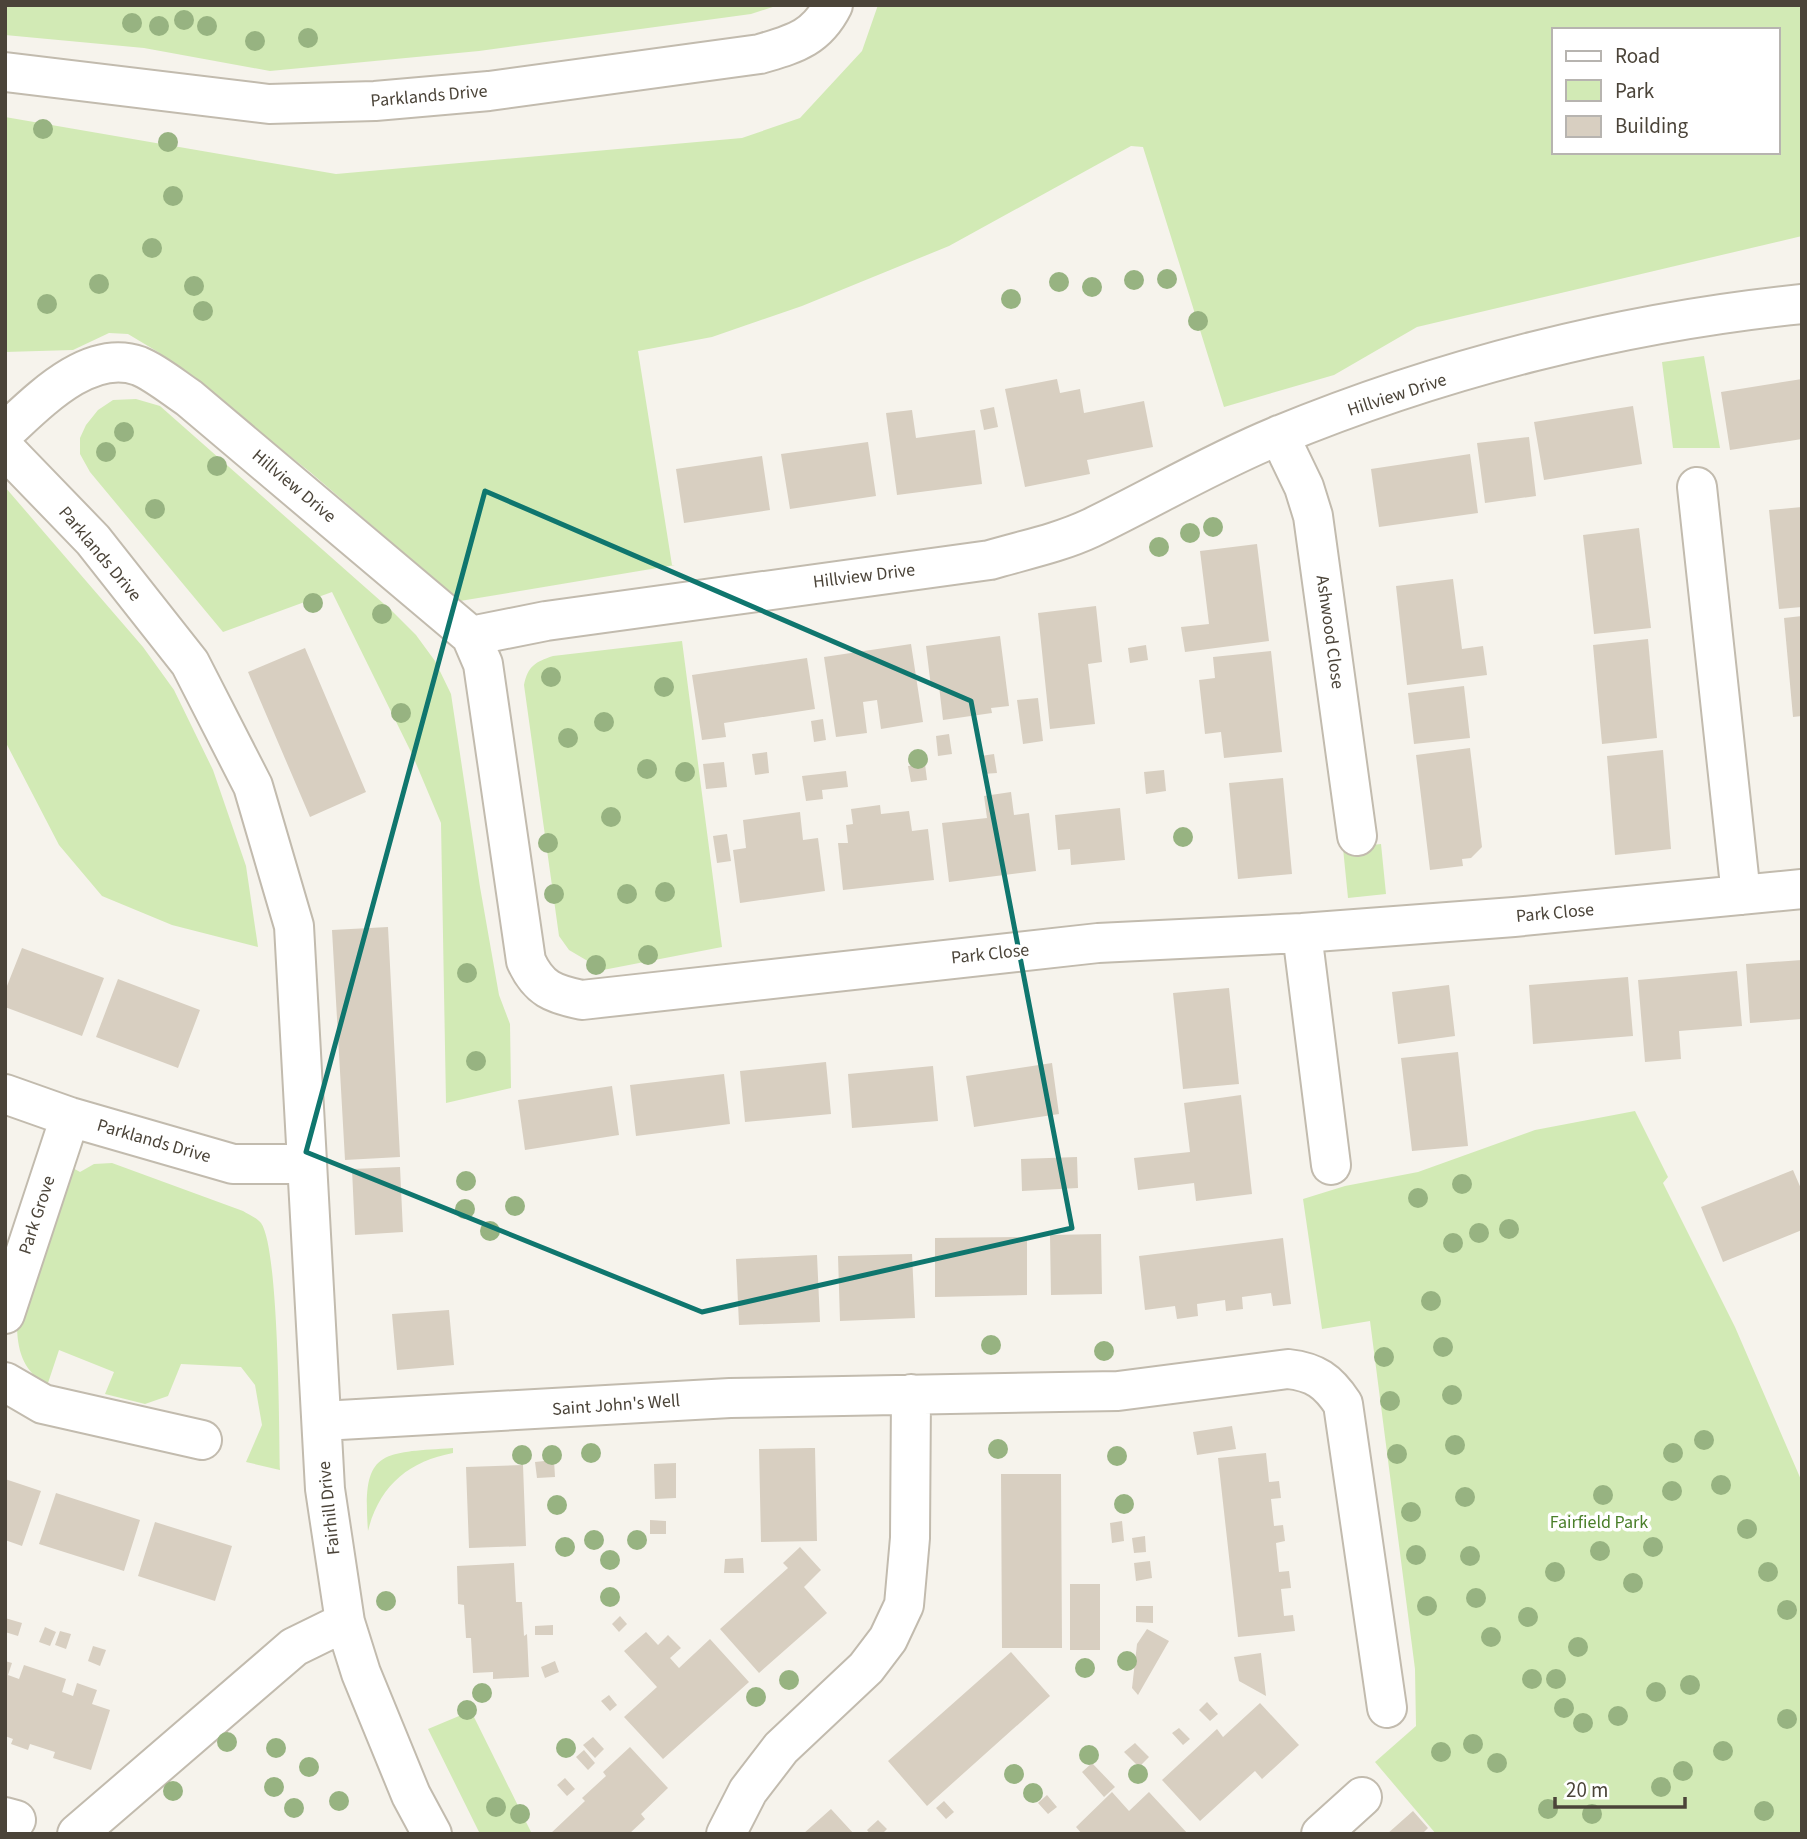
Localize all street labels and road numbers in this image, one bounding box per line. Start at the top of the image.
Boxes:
street label: Parklands Drive [369,78,489,114]
street label: Hillview Drive [1344,367,1450,423]
street label: Hillview Drive [247,443,341,529]
street label: Parklands Drive [53,501,147,607]
street label: Hillview Drive [811,557,917,595]
street label: Ashwood Close [1310,574,1350,691]
street label: Park Close [1515,897,1595,929]
street label: Park Close [950,937,1030,971]
street label: Parklands Drive [94,1113,214,1169]
street label: Park Grove [13,1172,61,1258]
street label: Saint John's Well [551,1388,681,1422]
street label: Fairhill Drive [312,1460,346,1556]

